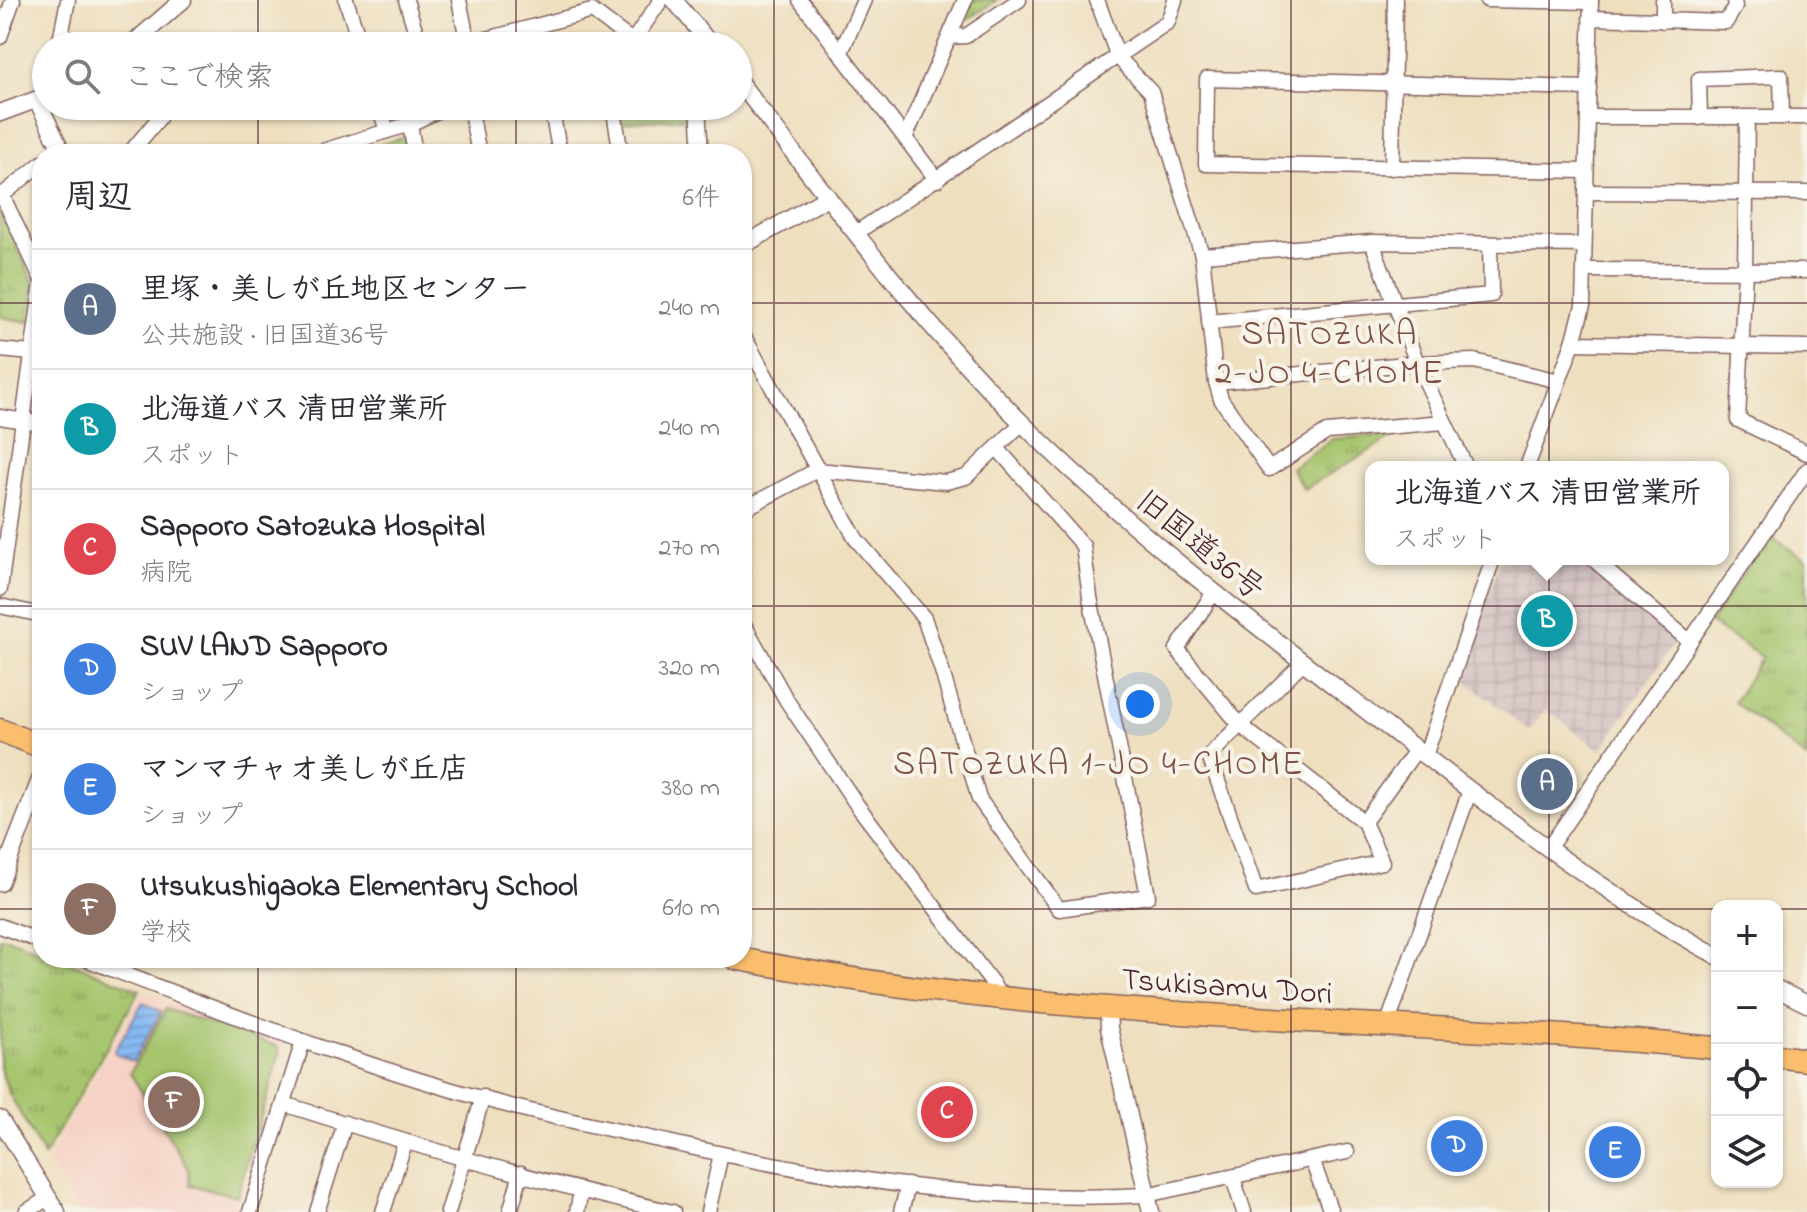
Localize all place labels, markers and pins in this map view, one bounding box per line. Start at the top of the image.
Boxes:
pin: B [1521,591,1573,651]
pin: A [1521,754,1573,814]
pin: F [148,1072,200,1132]
pin: C [921,1082,973,1142]
pin: D [1431,1116,1483,1176]
pin: E [1589,1122,1641,1182]

